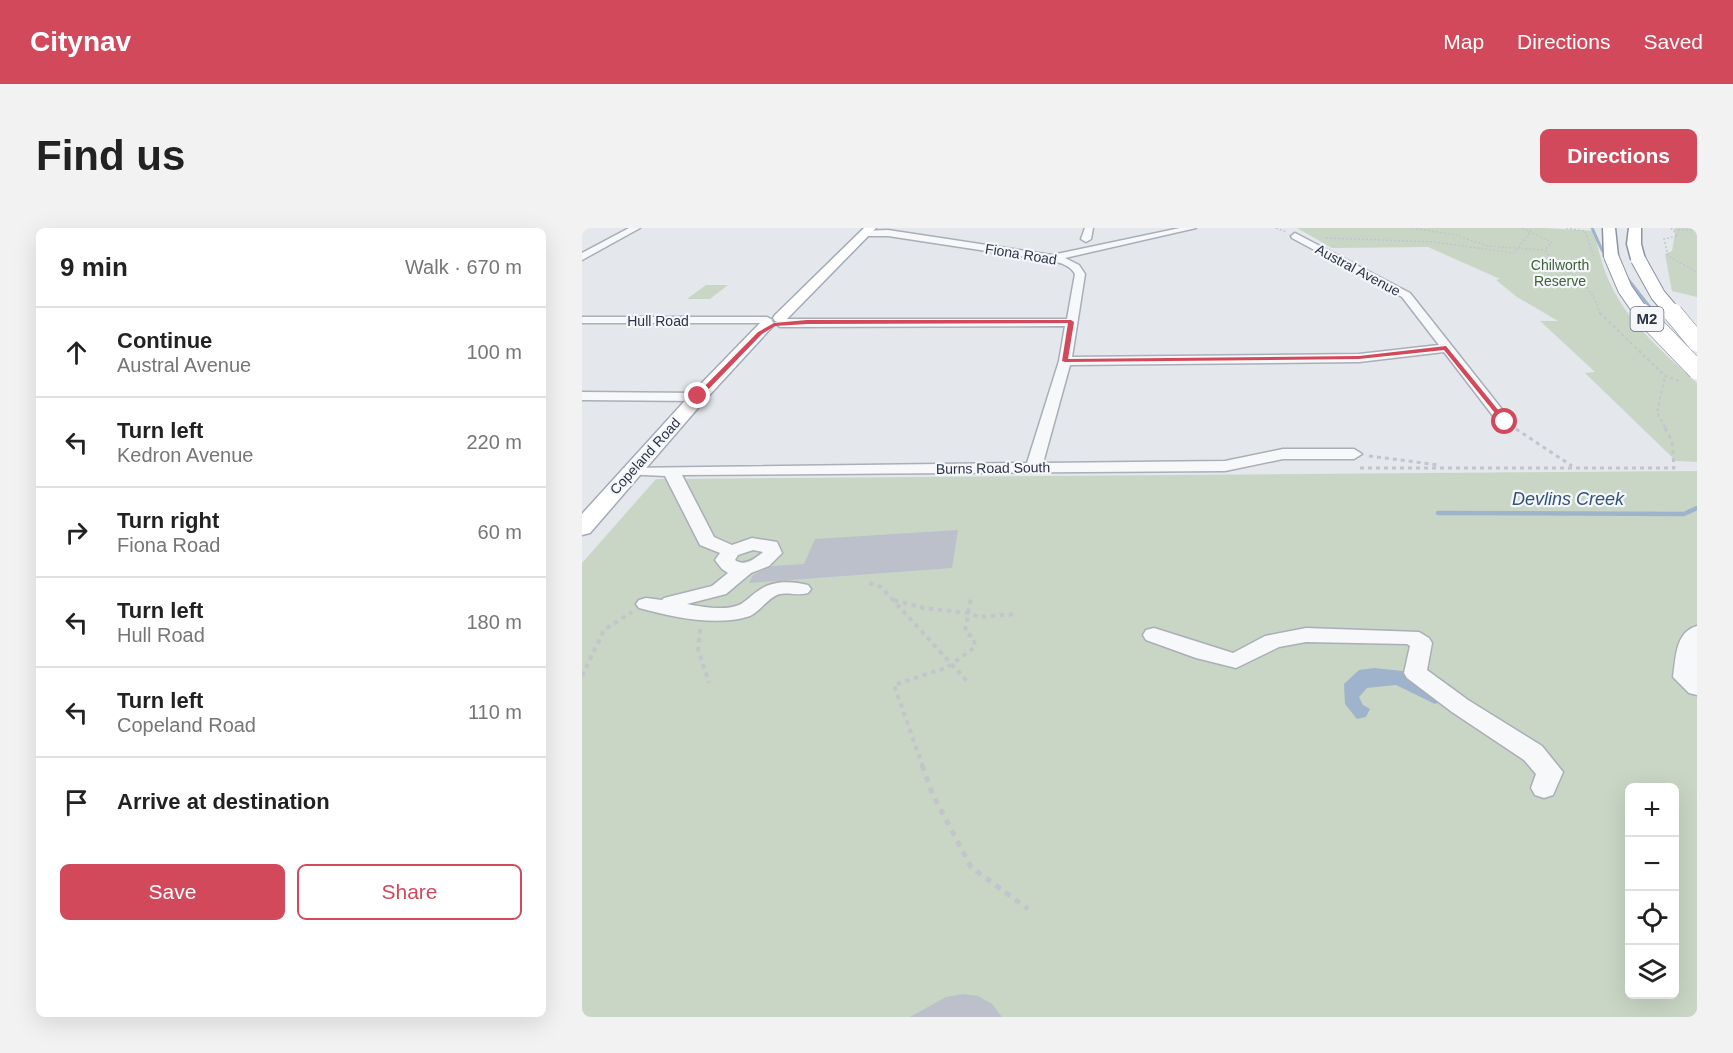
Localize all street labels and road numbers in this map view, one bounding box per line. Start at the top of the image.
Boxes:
street label: Fiona Road [984,240,1058,268]
street label: Austral Avenue [1313,241,1403,299]
road number: M2 [1630,307,1664,331]
street label: Hull Road [627,313,689,329]
street label: Copeland Road [607,414,683,498]
street label: Burns Road South [936,459,1050,477]

